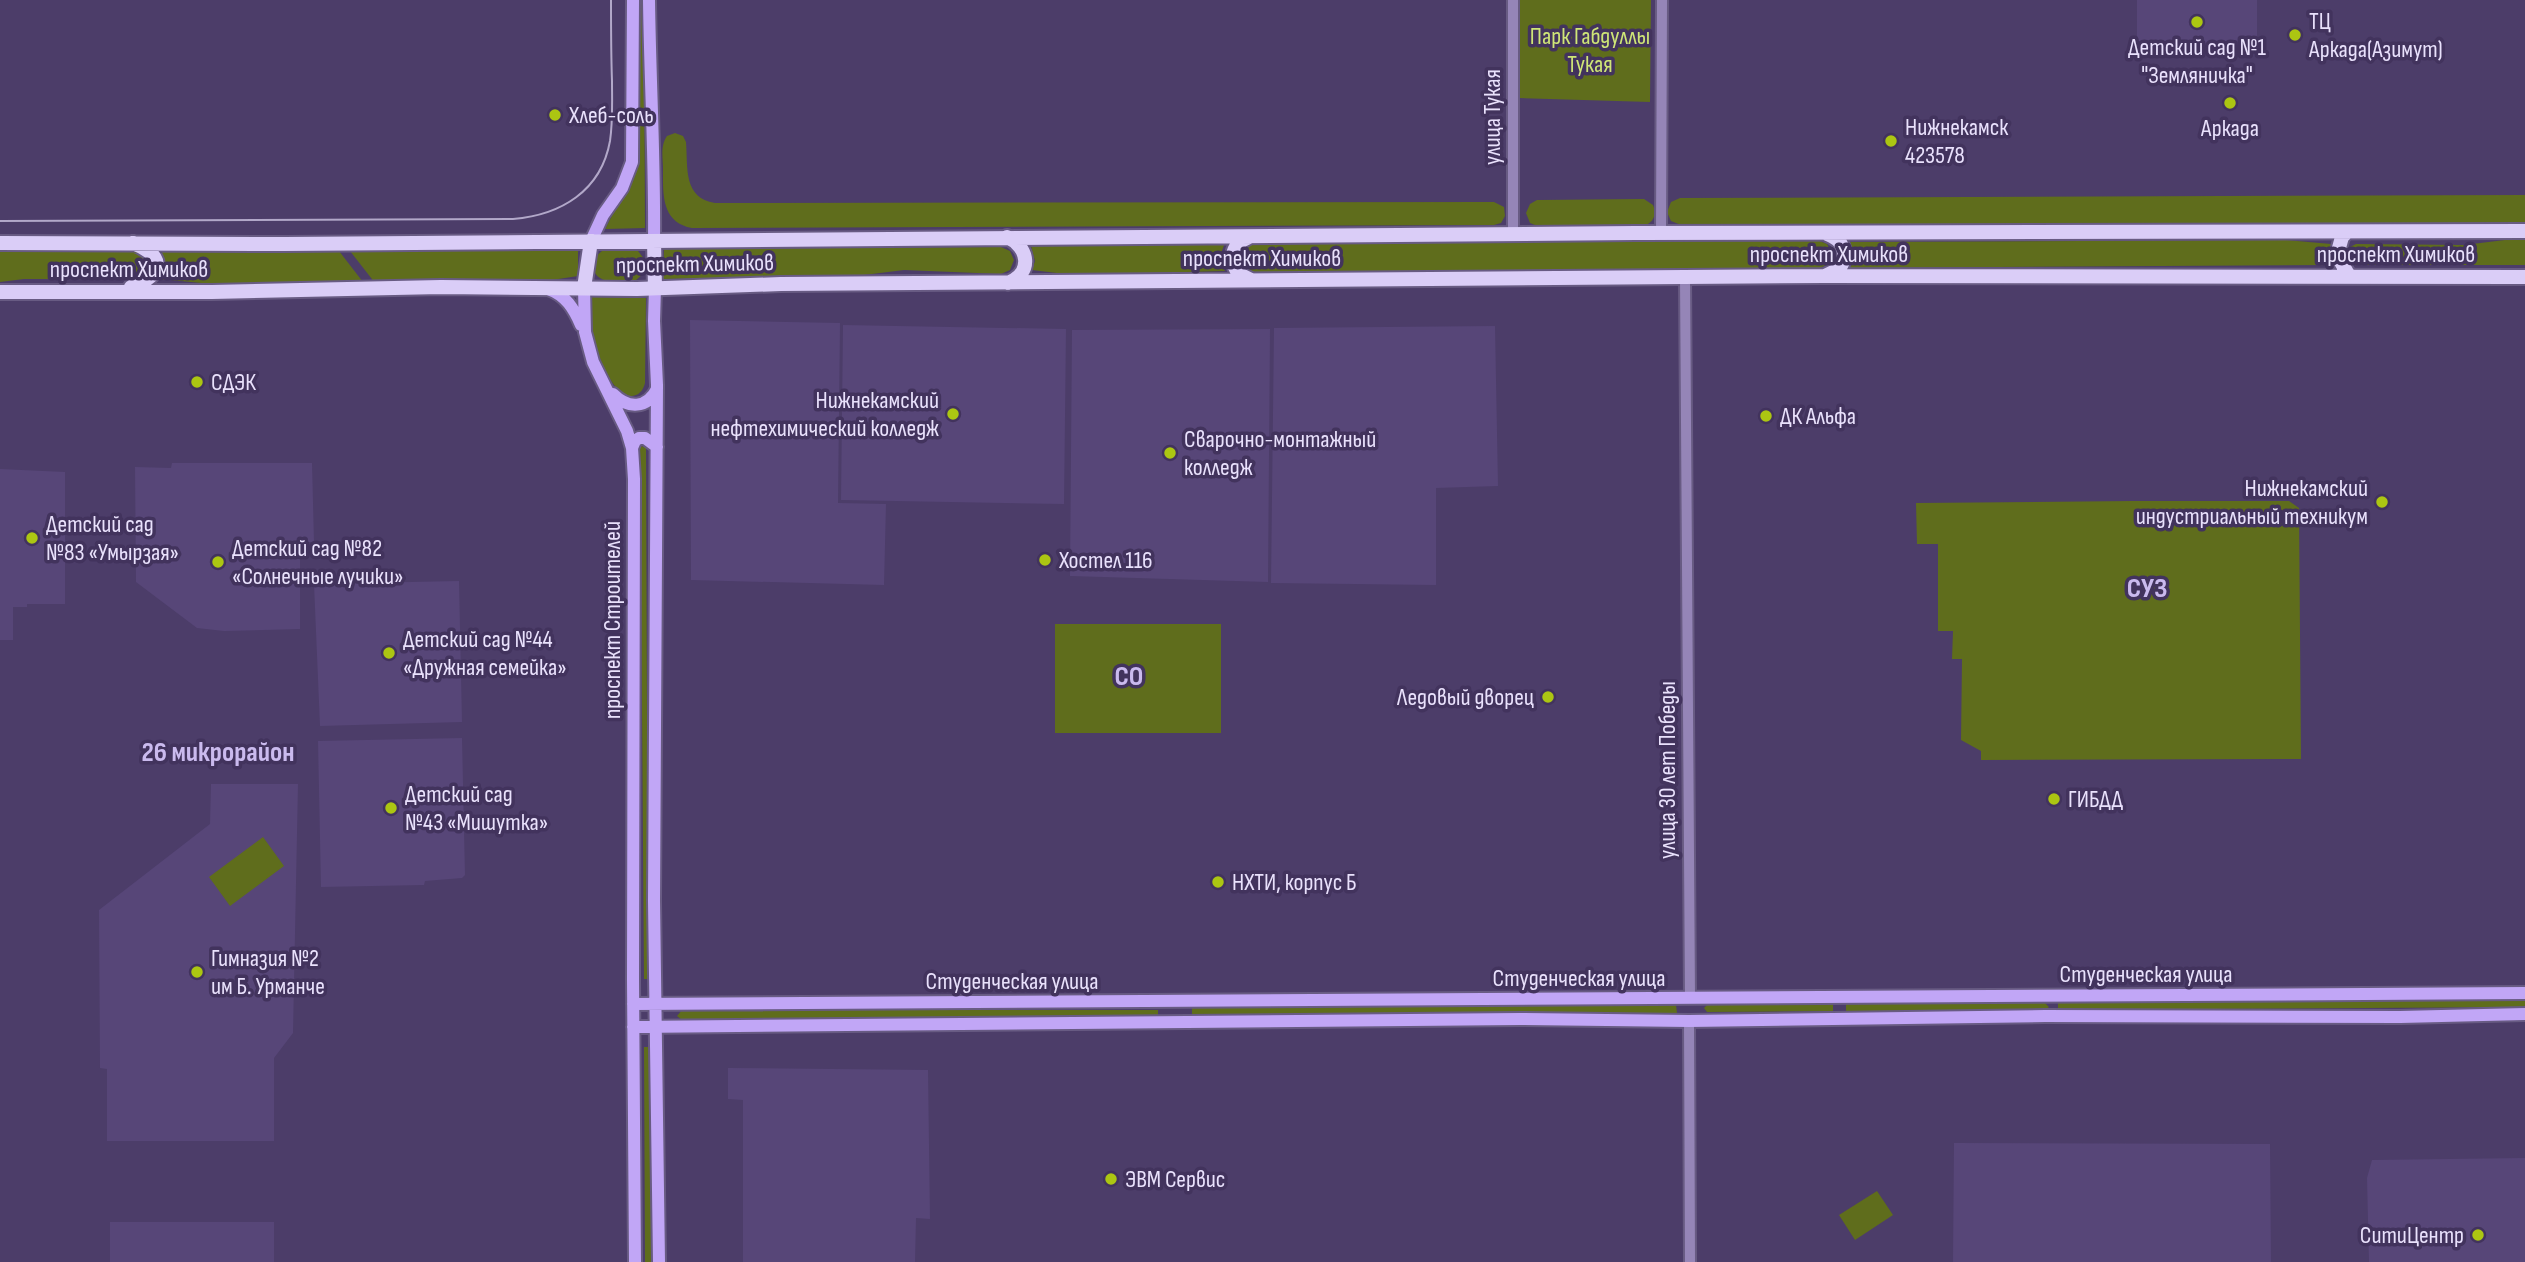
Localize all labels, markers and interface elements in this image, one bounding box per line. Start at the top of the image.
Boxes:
place label: ТЦ Аркада(Азимут) [2308,7,2443,64]
marker: Детский сад №1 "Земляничка" [2189,14,2205,30]
park label: Парк Габдуллы Тукая [1530,22,1650,79]
marker: ТЦ Аркада(Азимут) [2287,27,2303,43]
place label: Детский сад №1 "Земляничка" [2128,33,2267,90]
street label: улица Тукая [1478,69,1507,165]
marker: Аркада [2222,95,2238,111]
place label: Хлеб-соль [568,101,654,130]
marker: Хлеб-соль [547,107,563,123]
place label: Нижнекамск 423578 [1905,113,2009,170]
place label: Аркада [2200,114,2259,143]
marker: Нижнекамск 423578 [1883,133,1899,149]
street label: проспект Химиков [1750,240,1908,269]
street label: проспект Химиков [2317,240,2475,269]
street label: проспект Химиков [1183,244,1341,273]
street label: проспект Химиков [616,248,774,280]
street label: проспект Химиков [50,255,208,284]
place label: СДЭК [211,368,256,397]
marker: СДЭК [189,374,205,390]
place label: Нижнекамский нефтехимический колледж [710,386,939,443]
place label: ДК Альфа [1780,402,1856,431]
marker: Нижнекамский нефтехимический колледж [945,406,961,422]
marker: ДК Альфа [1758,408,1774,424]
place label: Сварочно-монтажный колледж [1184,425,1376,482]
marker: Сварочно-монтажный колледж [1162,445,1178,461]
place label: Нижнекамский индустриальный техникум [2136,474,2368,531]
marker: Нижнекамский индустриальный техникум [2374,494,2390,510]
place label: Детский сад №83 «Умырзая» [46,510,179,567]
street label: проспект Строителей [598,521,627,719]
marker: Детский сад №83 «Умырзая» [24,530,40,546]
place label: Детский сад №82 «Солнечные лучики» [232,534,403,591]
place label: Хостел 116 [1058,546,1153,575]
marker: Хостел 116 [1037,552,1053,568]
marker: Детский сад №82 «Солнечные лучики» [210,554,226,570]
district label: СУЗ [2127,572,2167,605]
place label: Детский сад №44 «Дружная семейка» [403,625,567,682]
marker: Детский сад №44 «Дружная семейка» [381,645,397,661]
district label: СО [1115,660,1143,693]
street label: улица 30 лет Победы [1653,681,1682,859]
place label: Ледовый дворец [1396,683,1534,712]
marker: Ледовый дворец [1540,689,1556,705]
district label: 26 микрорайон [142,736,294,769]
place label: Детский сад №43 «Мишутка» [405,780,548,837]
place label: ГИБДД [2068,785,2124,814]
marker: ГИБДД [2046,791,2062,807]
marker: Детский сад №43 «Мишутка» [383,800,399,816]
place label: НХТИ, корпус Б [1232,868,1357,897]
marker: НХТИ, корпус Б [1210,874,1226,890]
place label: Гимназия №2 им Б. Урманче [211,944,325,1001]
street label: Студенческая улица [2060,960,2232,989]
marker: Гимназия №2 им Б. Урманче [189,964,205,980]
street label: Студенческая улица [1493,964,1665,993]
street label: Студенческая улица [926,967,1098,996]
place label: ЭВМ Сервис [1125,1165,1225,1194]
marker: ЭВМ Сервис [1103,1171,1119,1187]
place label: СитиЦентр [2360,1221,2464,1250]
marker: СитиЦентр [2470,1227,2486,1243]

